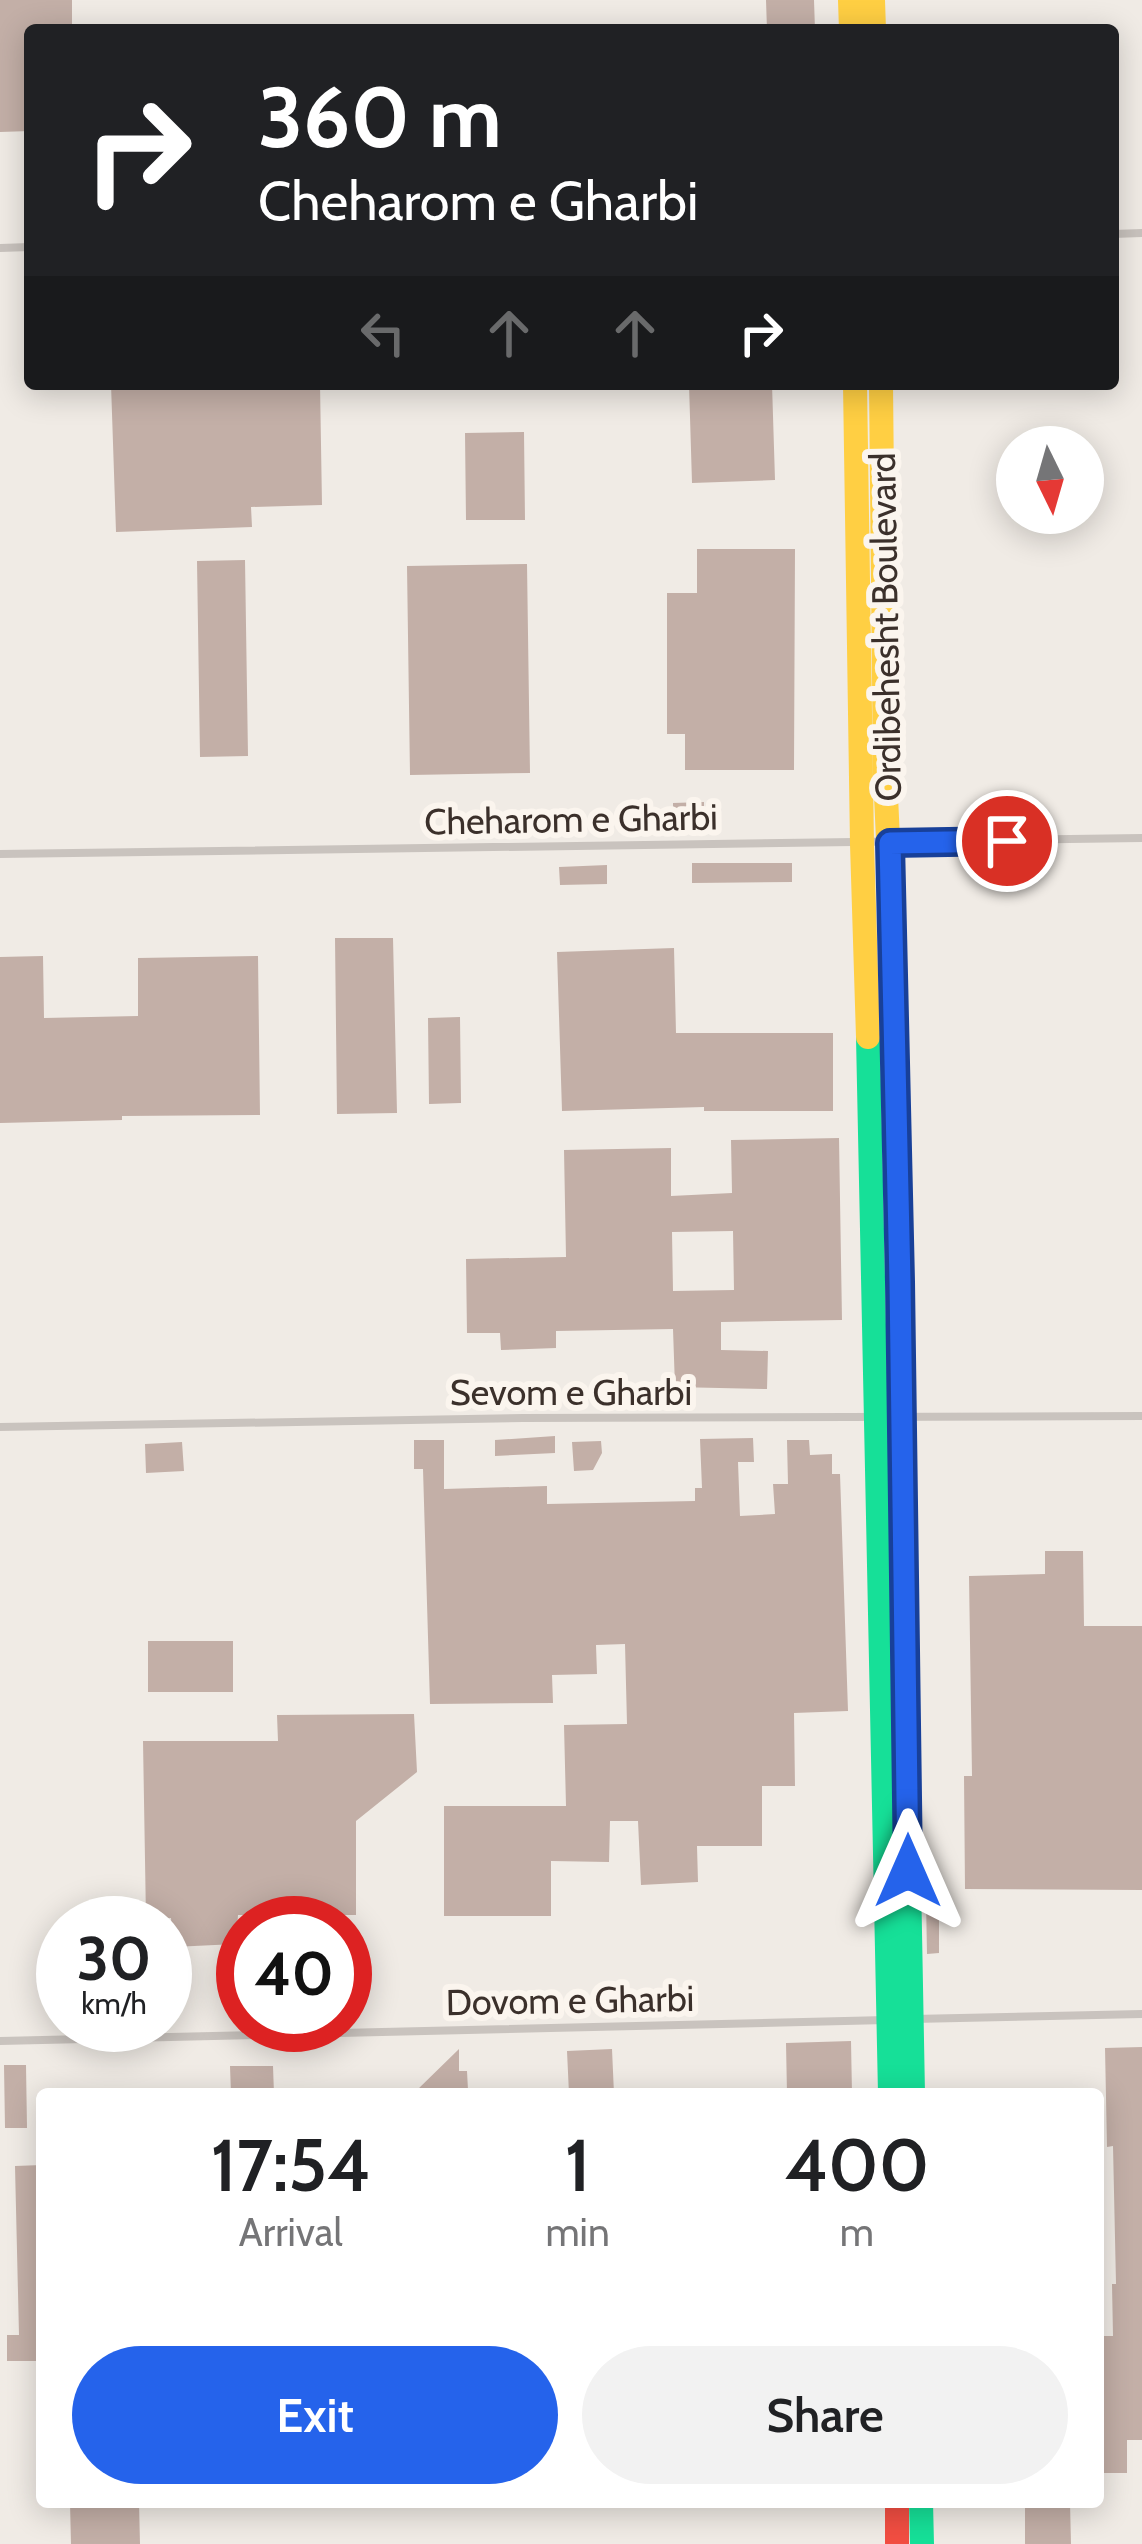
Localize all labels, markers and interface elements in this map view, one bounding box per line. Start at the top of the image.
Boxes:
text: 360 m [258,66,502,168]
icon: right [60,72,216,228]
text: Cheharom e Gharbi [258,168,698,234]
icon: left [350,300,416,366]
icon: ahead [476,300,542,366]
icon: ahead [602,300,668,366]
icon: right [728,300,794,366]
north arrow [996,426,1104,534]
map controls [996,426,1104,534]
street label: Ordibehesht Boulevard [860,452,910,802]
pin [956,790,1058,892]
street label: Cheharom e Gharbi [424,794,718,844]
icon: arrive [974,808,1040,874]
street label: Sevom e Gharbi [450,1370,692,1414]
position arrow [845,1808,971,1934]
speed limit sign: 40 [216,1896,372,2052]
text: 30 [77,1922,151,1995]
street label: Dovom e Gharbi [445,1976,695,2024]
text: km/h [81,1985,147,2022]
text: 17:54 [211,2122,371,2209]
text: 1 [565,2122,590,2209]
text: 400 [784,2122,929,2209]
text: Arrival [239,2208,343,2256]
text: min [545,2208,610,2256]
text: m [840,2208,874,2256]
button: Exit [72,2346,558,2484]
button: Share [582,2346,1068,2484]

